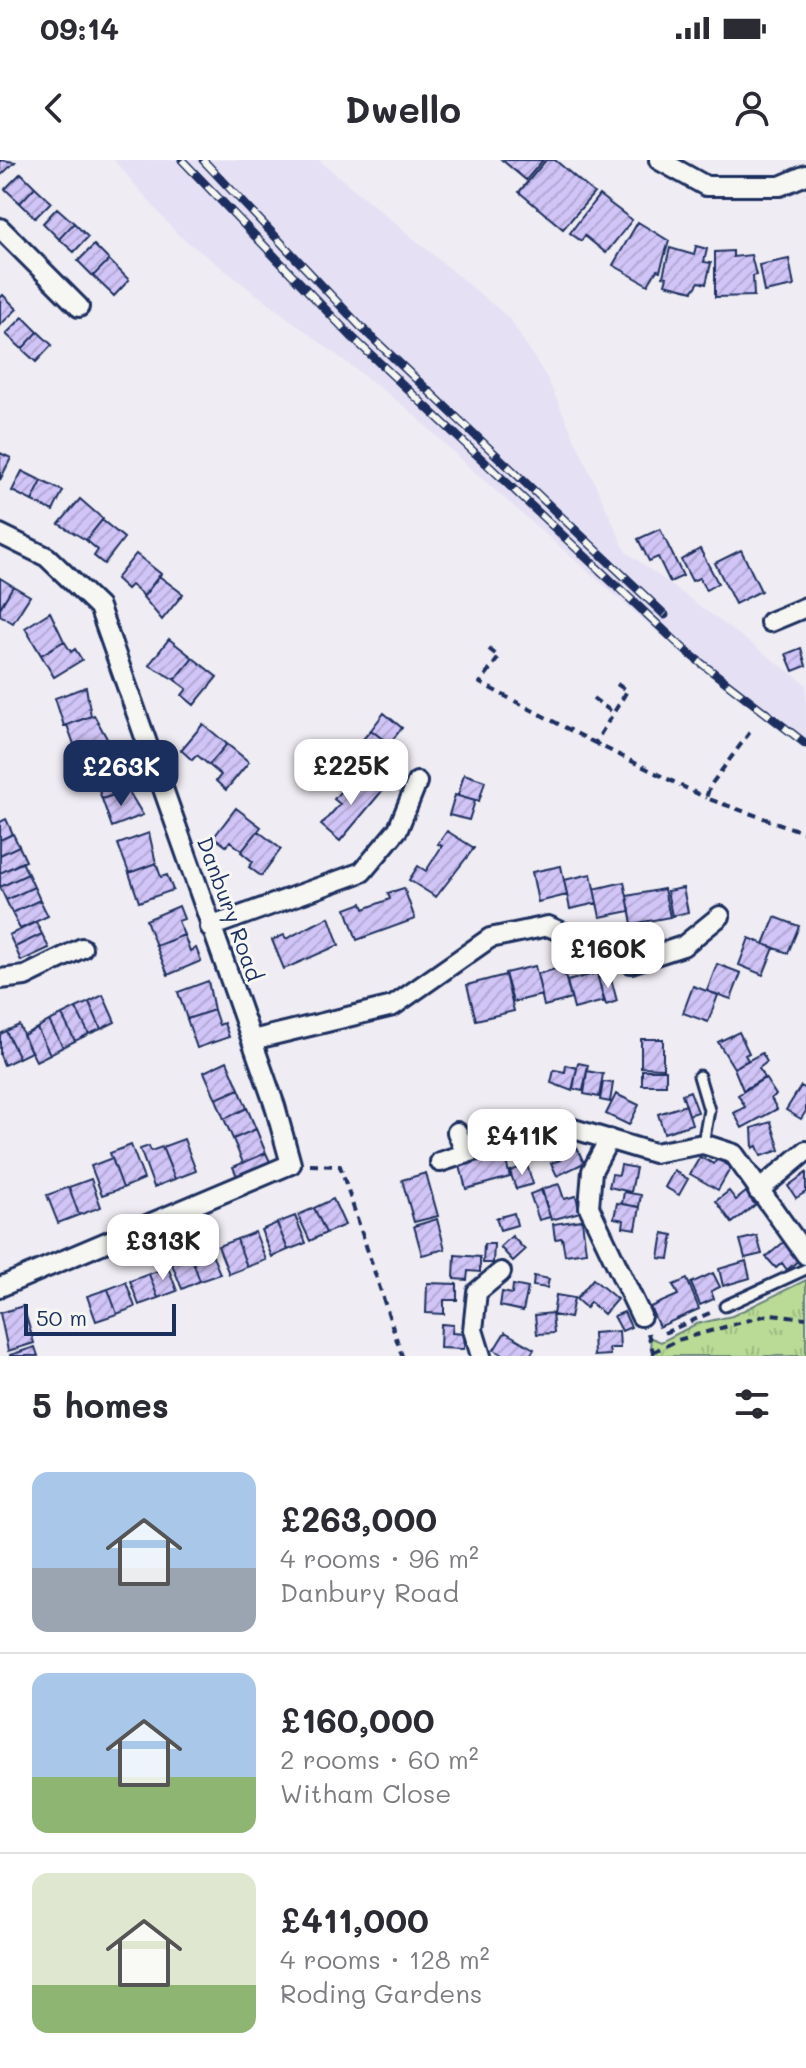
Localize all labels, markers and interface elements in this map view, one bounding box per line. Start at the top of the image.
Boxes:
text: 09:14 [40,8,119,48]
text: Dwello [345,85,461,132]
icon: back [32,86,76,130]
icon: person [730,86,774,130]
pin: £225K [295,739,407,807]
pin: £263K [65,740,177,808]
text: £225K [312,748,390,782]
text: £263K [81,749,161,783]
street label: Danbury Road [191,833,270,985]
pin: £160K [552,922,664,990]
text: £160K [569,931,647,965]
pin: £411K [466,1109,578,1177]
text: £411K [486,1118,558,1152]
pin: £313K [107,1214,219,1282]
text: £313K [125,1223,201,1257]
scale bar [24,1300,176,1336]
text: 50 m [36,1303,87,1332]
text: 5 homes [32,1382,169,1427]
icon: filters [730,1382,774,1426]
text: £263,000 [280,1496,437,1541]
icon: home [96,1504,192,1600]
text: 4 rooms · 96 m² [280,1541,479,1575]
text: Danbury Road [280,1575,459,1609]
text: £160,000 [280,1697,435,1742]
icon: home [96,1705,192,1801]
text: 2 rooms · 60 m² [280,1742,479,1776]
text: Witham Close [280,1776,451,1810]
text: £411,000 [280,1897,429,1942]
icon: home [96,1905,192,2001]
text: 4 rooms · 128 m² [280,1942,490,1976]
text: Roding Gardens [280,1976,482,2010]

